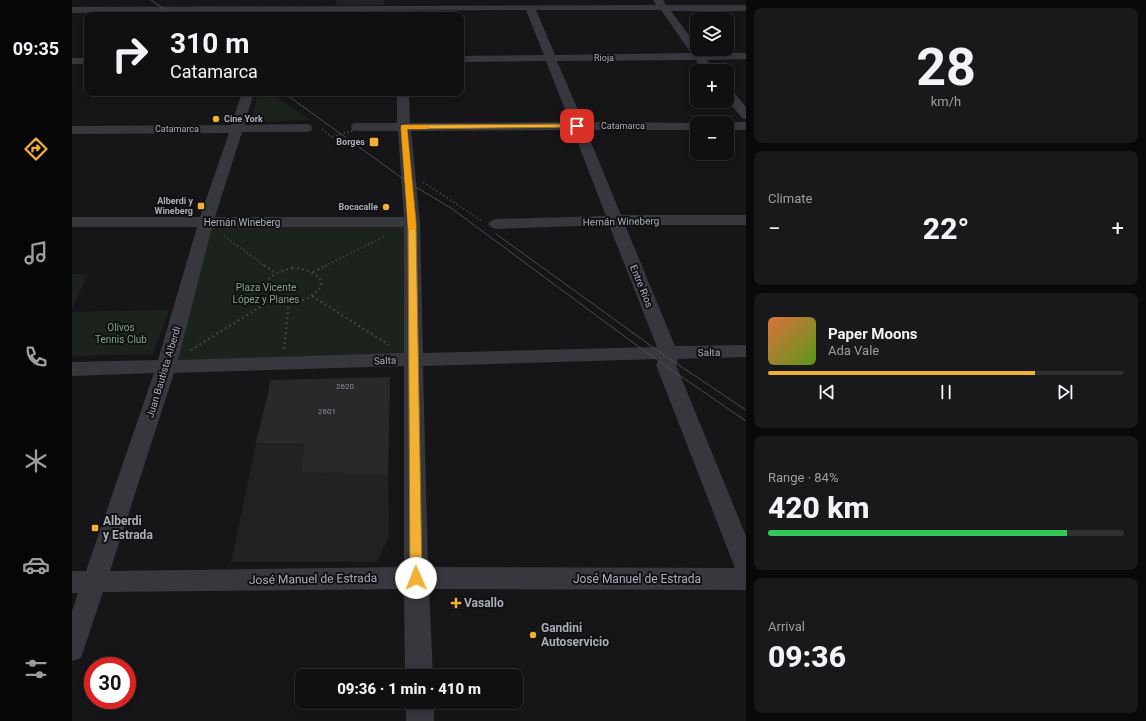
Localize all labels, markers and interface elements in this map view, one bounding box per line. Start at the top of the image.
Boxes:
map controls [690,12,734,160]
button: layers [690,12,734,56]
text: 310 m [170,27,249,60]
icon: right [104,28,156,80]
text: 28 [916,37,976,98]
text: 09:35 [13,38,59,59]
street label: Rioja [594,53,614,63]
text: Catamarca [170,61,258,82]
button: + [690,64,734,108]
text: km/h [931,94,961,109]
pin [560,109,594,143]
marker: Cine York [211,114,221,124]
place label: Cine York [224,114,263,124]
icon: arrive [566,115,588,137]
button: − [690,116,734,160]
street label: Catamarca [601,121,645,131]
street label: Catamarca [155,124,199,134]
icon: directions [22,135,50,163]
marker: Borges [368,136,380,148]
place label: Borges [336,137,365,147]
text: Climate [768,191,812,206]
place label: Alberdi y Wineberg [155,196,193,216]
marker: Alberdi y Wineberg [196,201,206,211]
place label: Bocacalle [339,202,378,212]
marker: Bocacalle [381,202,391,212]
text: 22° [923,211,969,246]
street label: Hernán Wineberg [583,215,659,228]
text: − [768,216,781,241]
text: + [1112,216,1124,241]
street label: Hernán Wineberg [204,217,280,228]
icon: music [22,239,50,267]
street label: Entre Ríos [628,263,655,309]
park label: Plaza Vicente López y Planes [233,282,299,305]
park label: Olivos Tennis Club [95,322,147,345]
street label: Juan Bautista Alberdi [144,325,183,419]
text: Paper Moons [828,325,918,343]
icon: phone [22,343,50,371]
text: Ada Vale [828,343,879,358]
street label: Salta [698,347,720,358]
street label: Salta [374,355,396,366]
icon: previous [816,381,838,403]
icon: pause [935,381,957,403]
icon: next [1054,381,1076,403]
house number: 2620 [336,382,354,391]
house number: 2601 [318,407,336,416]
icon: climate [22,447,50,475]
text: Range · 84% [768,470,838,485]
text: 420 km [768,490,870,525]
place label: Alberdi y Estrada [103,514,153,542]
marker: Alberdi y Estrada [90,523,100,533]
icon: car [22,551,50,579]
position arrow [395,557,437,599]
street label: José Manuel de Estrada [249,571,377,587]
street label: José Manuel de Estrada [573,572,701,586]
place label: Vasallo [464,596,504,610]
marker: Vasallo [451,598,461,608]
text: Arrival [768,619,805,634]
place label: Gandini Autoservicio [541,621,609,649]
marker: Gandini Autoservicio [528,630,538,640]
text: 09:36 [768,639,846,674]
icon: filters [22,655,50,683]
speed limit sign: 30 [84,657,136,709]
text: 09:36 · 1 min · 410 m [337,680,481,698]

